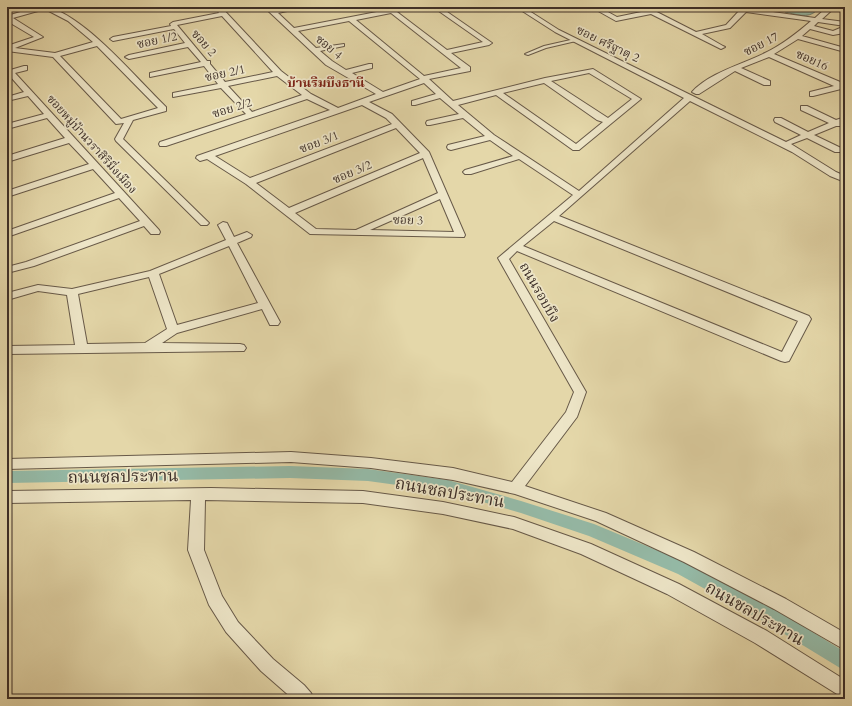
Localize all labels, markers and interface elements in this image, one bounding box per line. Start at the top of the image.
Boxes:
street label: ซอย ศรีฐาตุ 2 [574,22,642,66]
street label: ซอย 2 [188,26,220,60]
street label: ซอย 1/2 [135,28,179,52]
street label: ซอย 17 [741,28,781,60]
street label: ซอย 4 [312,31,346,63]
street label: ซอย16 [793,46,831,74]
street label: ซอย 2/1 [203,61,247,85]
district label: บ้านริมบึงธานี [287,74,365,92]
street label: ซอยหมู่บ้านวราสิริมิ่งเมือง [43,91,141,197]
street label: ซอย 2/2 [210,94,254,122]
street label: ซอย 3/1 [297,127,341,157]
street label: ซอย 3/2 [330,157,374,187]
street label: ซอย 3 [392,211,424,229]
street label: ถนนรอบบึง [515,259,564,326]
street label: ถนนชลประทาน [67,464,179,489]
street label: ถนนชลประทาน [393,472,507,513]
street label: ถนนชลประทาน [701,576,809,651]

